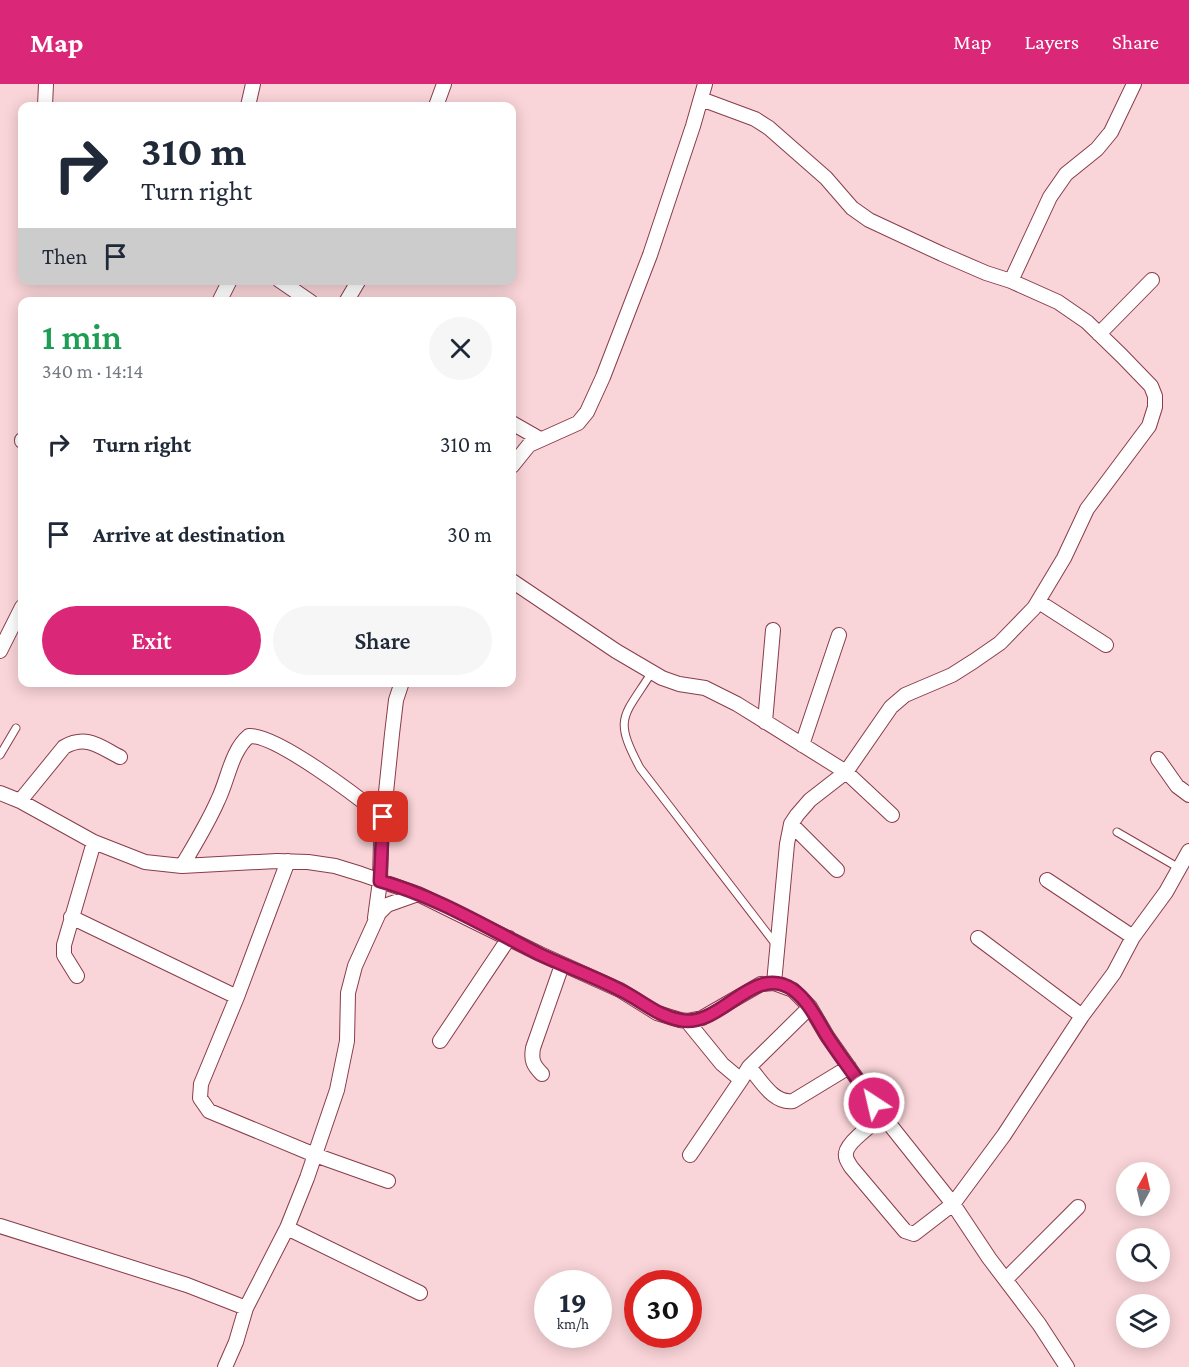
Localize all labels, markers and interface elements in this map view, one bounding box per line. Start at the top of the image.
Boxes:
text: Map [30,27,83,58]
text: Map [953,30,992,54]
text: Layers [1025,30,1079,54]
text: Share [1112,30,1159,54]
icon: right [42,126,120,204]
text: 310 m [141,127,246,174]
text: Turn right [141,176,252,206]
icon: arrive [99,240,132,273]
text: Then [42,244,87,269]
text: 1 min [42,317,122,357]
button: close [429,317,492,380]
text: 340 m · 14:14 [42,360,143,382]
icon: right [42,428,75,461]
text: Turn right [93,432,191,457]
text: 310 m [440,432,492,457]
icon: arrive [42,518,75,551]
text: Arrive at destination [93,522,285,547]
text: 30 m [447,522,492,547]
button: Exit [42,606,261,675]
button: Share [273,606,492,675]
pin [357,791,408,842]
icon: arrive [366,800,399,833]
position arrow [842,1071,906,1135]
north arrow [1116,1162,1170,1216]
map controls [1116,1162,1170,1348]
button: search [1116,1228,1170,1282]
speed limit sign: 30 [624,1270,702,1348]
text: 19 [559,1285,587,1318]
button: layers [1116,1294,1170,1348]
text: km/h [557,1316,589,1332]

